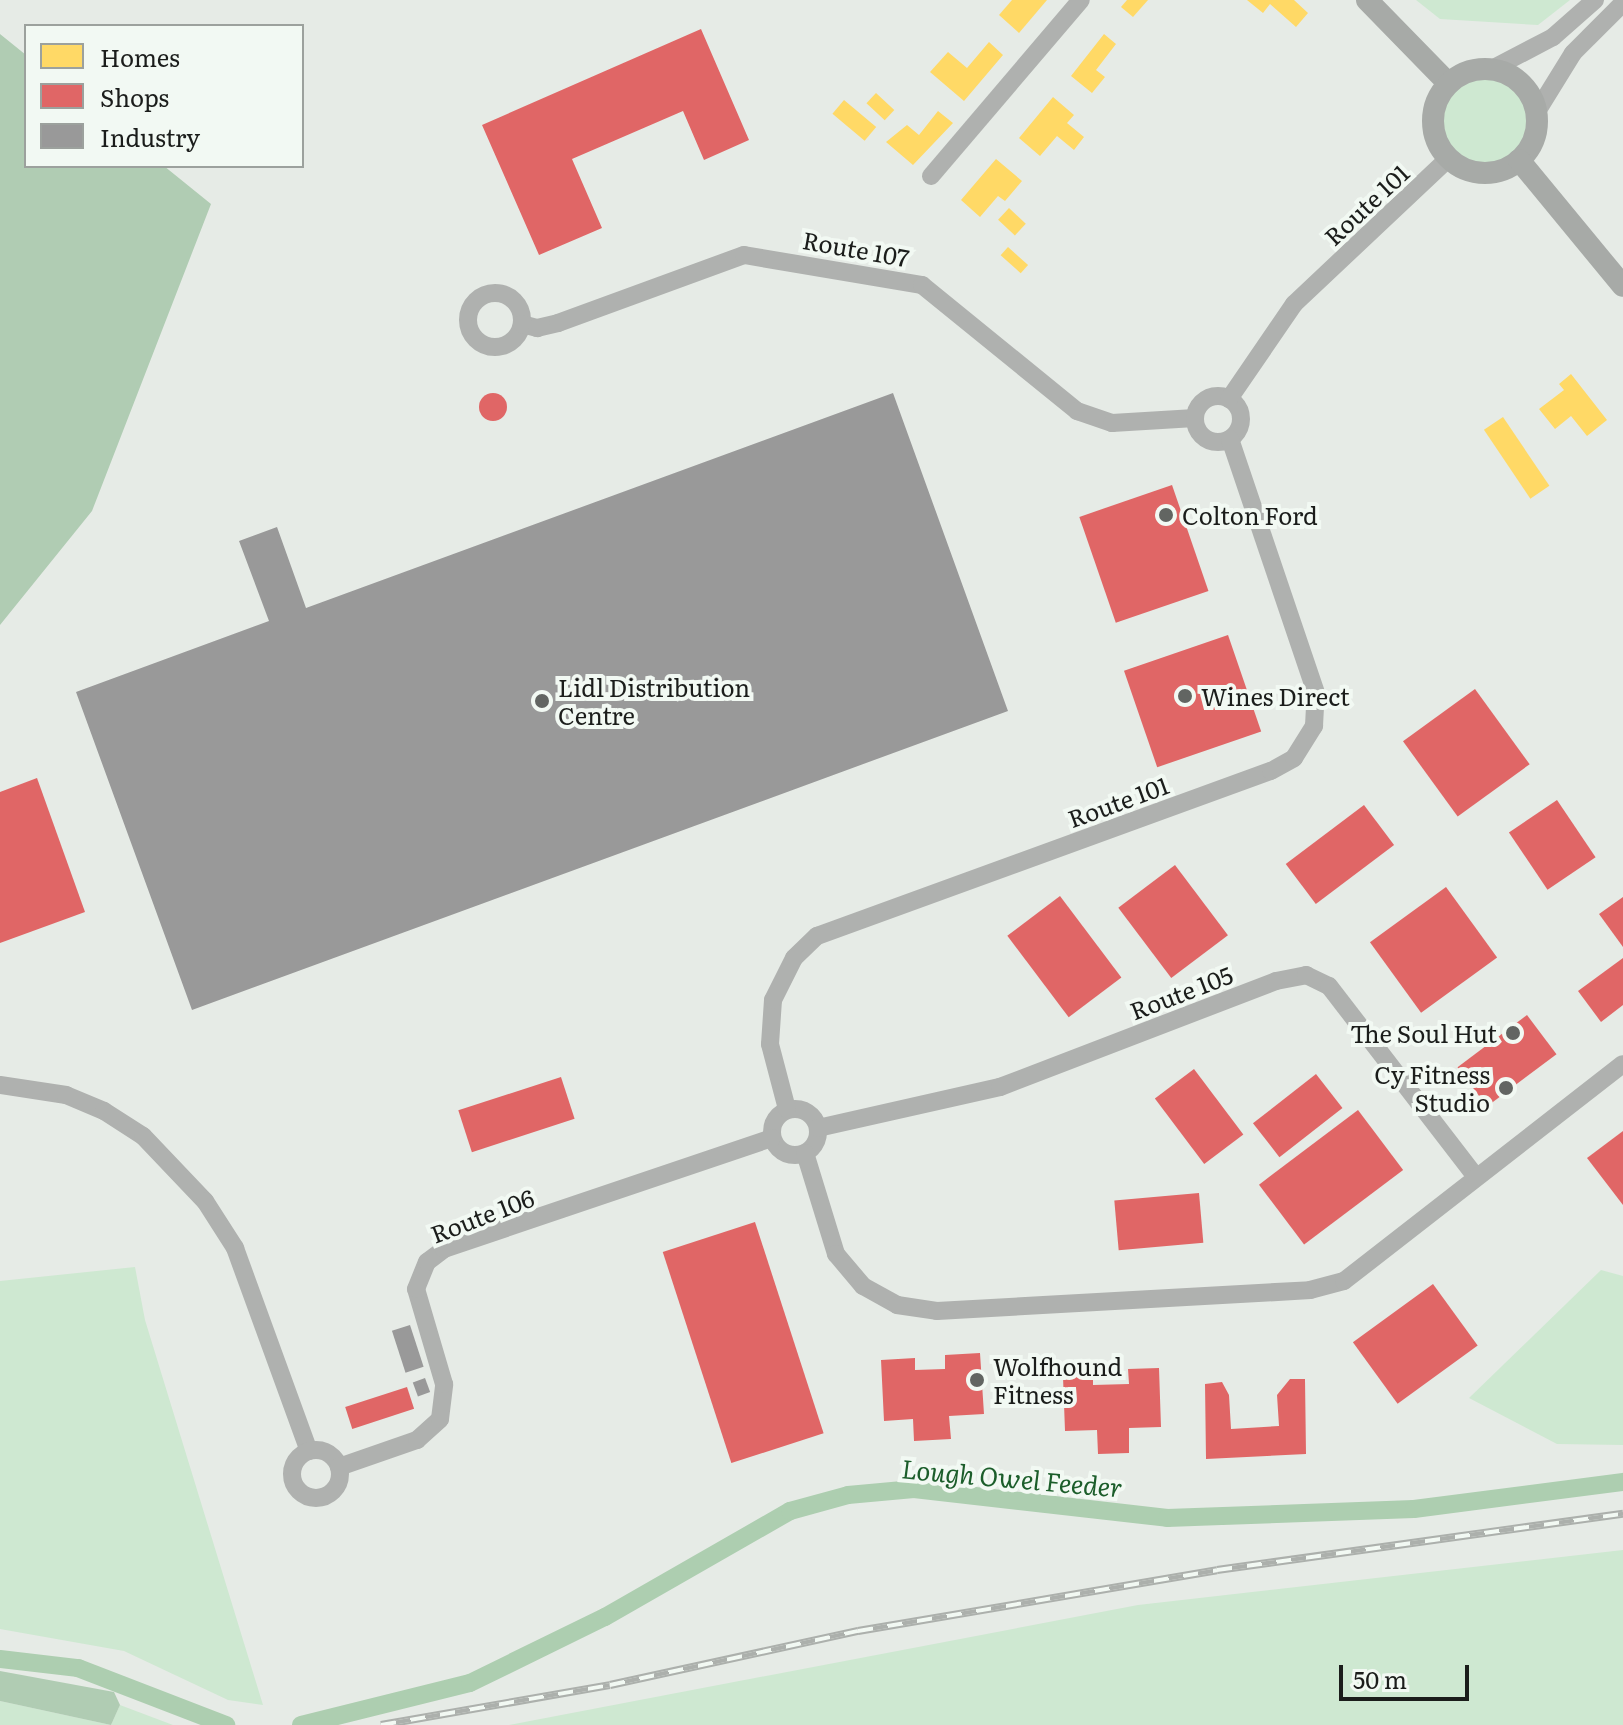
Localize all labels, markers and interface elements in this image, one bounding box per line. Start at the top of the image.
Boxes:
legend [24,24,304,168]
text: Homes [100,39,180,74]
text: Shops [100,79,169,114]
text: Industry [100,119,200,154]
street label: Route 101 [1318,158,1414,250]
street label: Route 107 [800,224,912,272]
place label: Colton Ford [1182,501,1318,529]
marker: Colton Ford [1157,506,1175,524]
place label: Lidl Distribution Centre [558,673,750,729]
place label: Wines Direct [1201,682,1350,710]
marker: Wines Direct [1176,687,1194,705]
marker: Lidl Distribution Centre [533,692,551,710]
street label: Route 101 [1064,769,1172,833]
street label: Route 105 [1126,959,1236,1025]
place label: The Soul Hut [1350,1019,1497,1047]
marker: The Soul Hut [1504,1024,1522,1042]
place label: Cy Fitness Studio [1374,1060,1490,1116]
marker: Cy Fitness Studio [1497,1079,1515,1097]
street label: Route 106 [426,1182,538,1248]
place label: Wolfhound Fitness [993,1352,1122,1408]
marker: Wolfhound Fitness [968,1371,986,1389]
water label: Lough Owel Feeder [900,1452,1124,1502]
scale bar [1343,1649,1473,1699]
text: 50 m [1353,1661,1407,1696]

